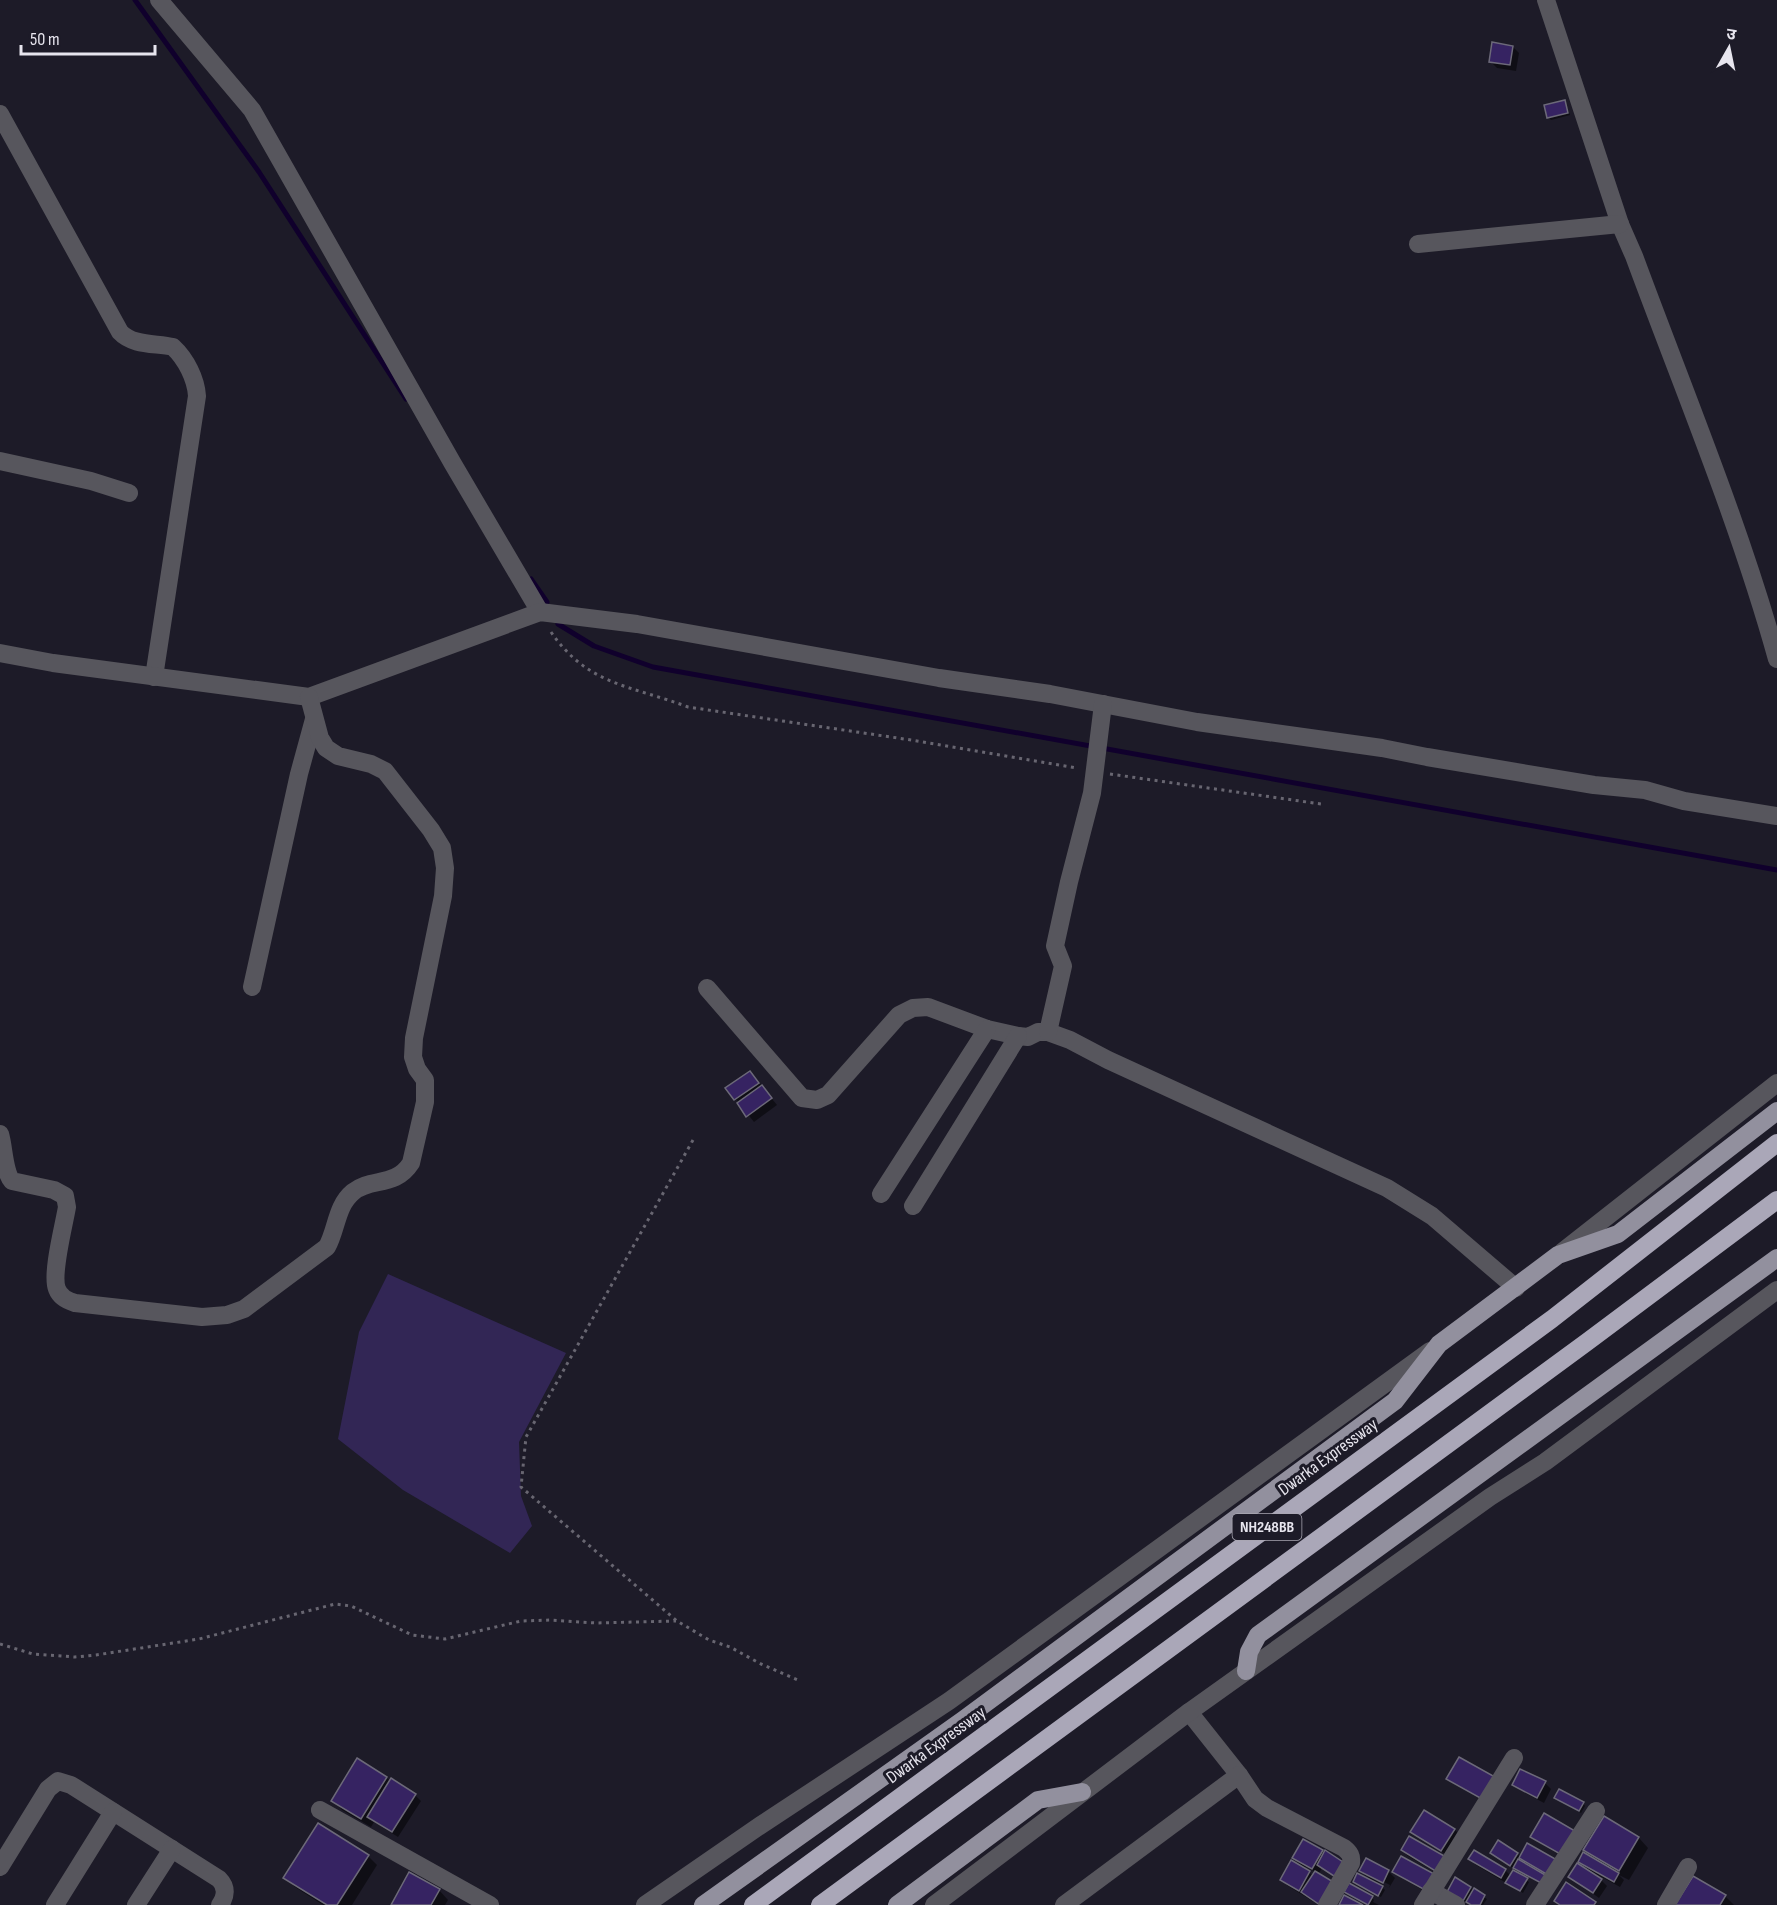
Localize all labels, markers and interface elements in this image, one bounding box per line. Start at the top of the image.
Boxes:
scale bar [21,18,154,56]
north arrow [1699,18,1759,78]
text: उ [1725,25,1738,45]
text: 50 m [30,29,60,50]
street label: Dwarka Expressway [1274,1414,1382,1500]
road number: NH248BB [1232,1514,1302,1540]
street label: Dwarka Expressway [882,1702,990,1788]

